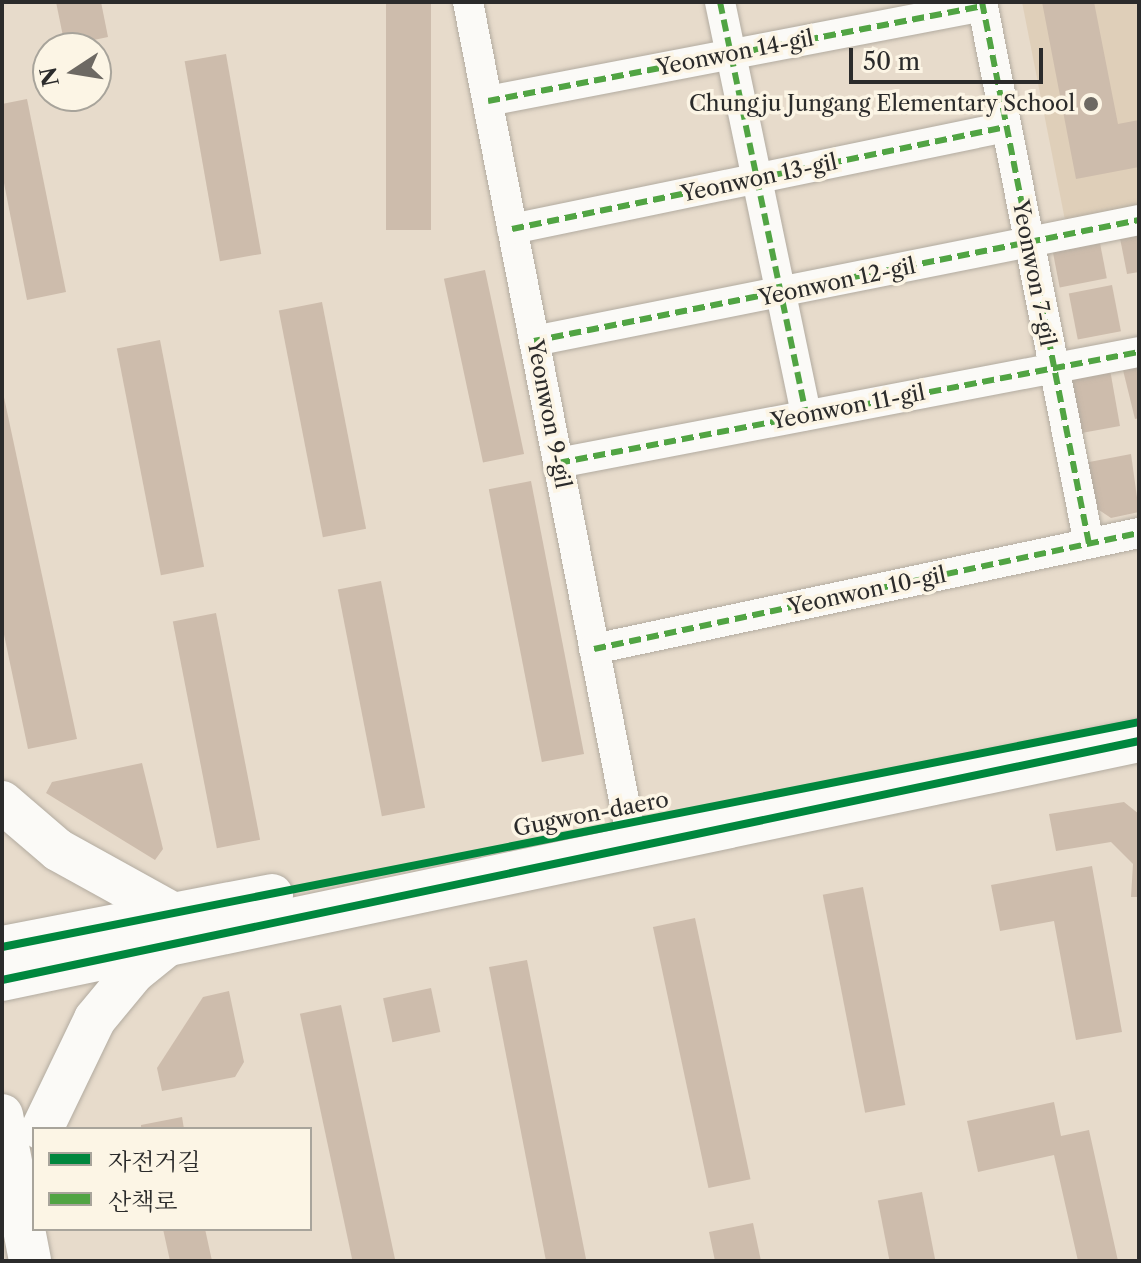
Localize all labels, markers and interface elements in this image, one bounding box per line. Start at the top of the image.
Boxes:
street label: Yeonwon 14-gil [654,25,816,81]
north arrow [32,32,112,112]
scale bar [853,32,1047,82]
text: 50 m [863,47,920,76]
text: N [35,65,65,89]
place label: Chungju Jungang Elementary School [688,91,1075,117]
marker: Chungju Jungang Elementary School [1082,95,1100,113]
street label: Yeonwon 13-gil [678,149,840,207]
street label: Yeonwon 7-gil [1007,198,1061,348]
street label: Yeonwon 12-gil [756,252,918,312]
street label: Yeonwon 9-gil [522,338,576,490]
street label: Yeonwon 11-gil [769,379,927,435]
street label: Yeonwon 10-gil [786,561,948,621]
street label: Gugwon-daero [511,786,671,842]
legend [32,1127,312,1231]
text: 자전거길 [108,1147,201,1176]
text: 산책로 [108,1187,178,1216]

